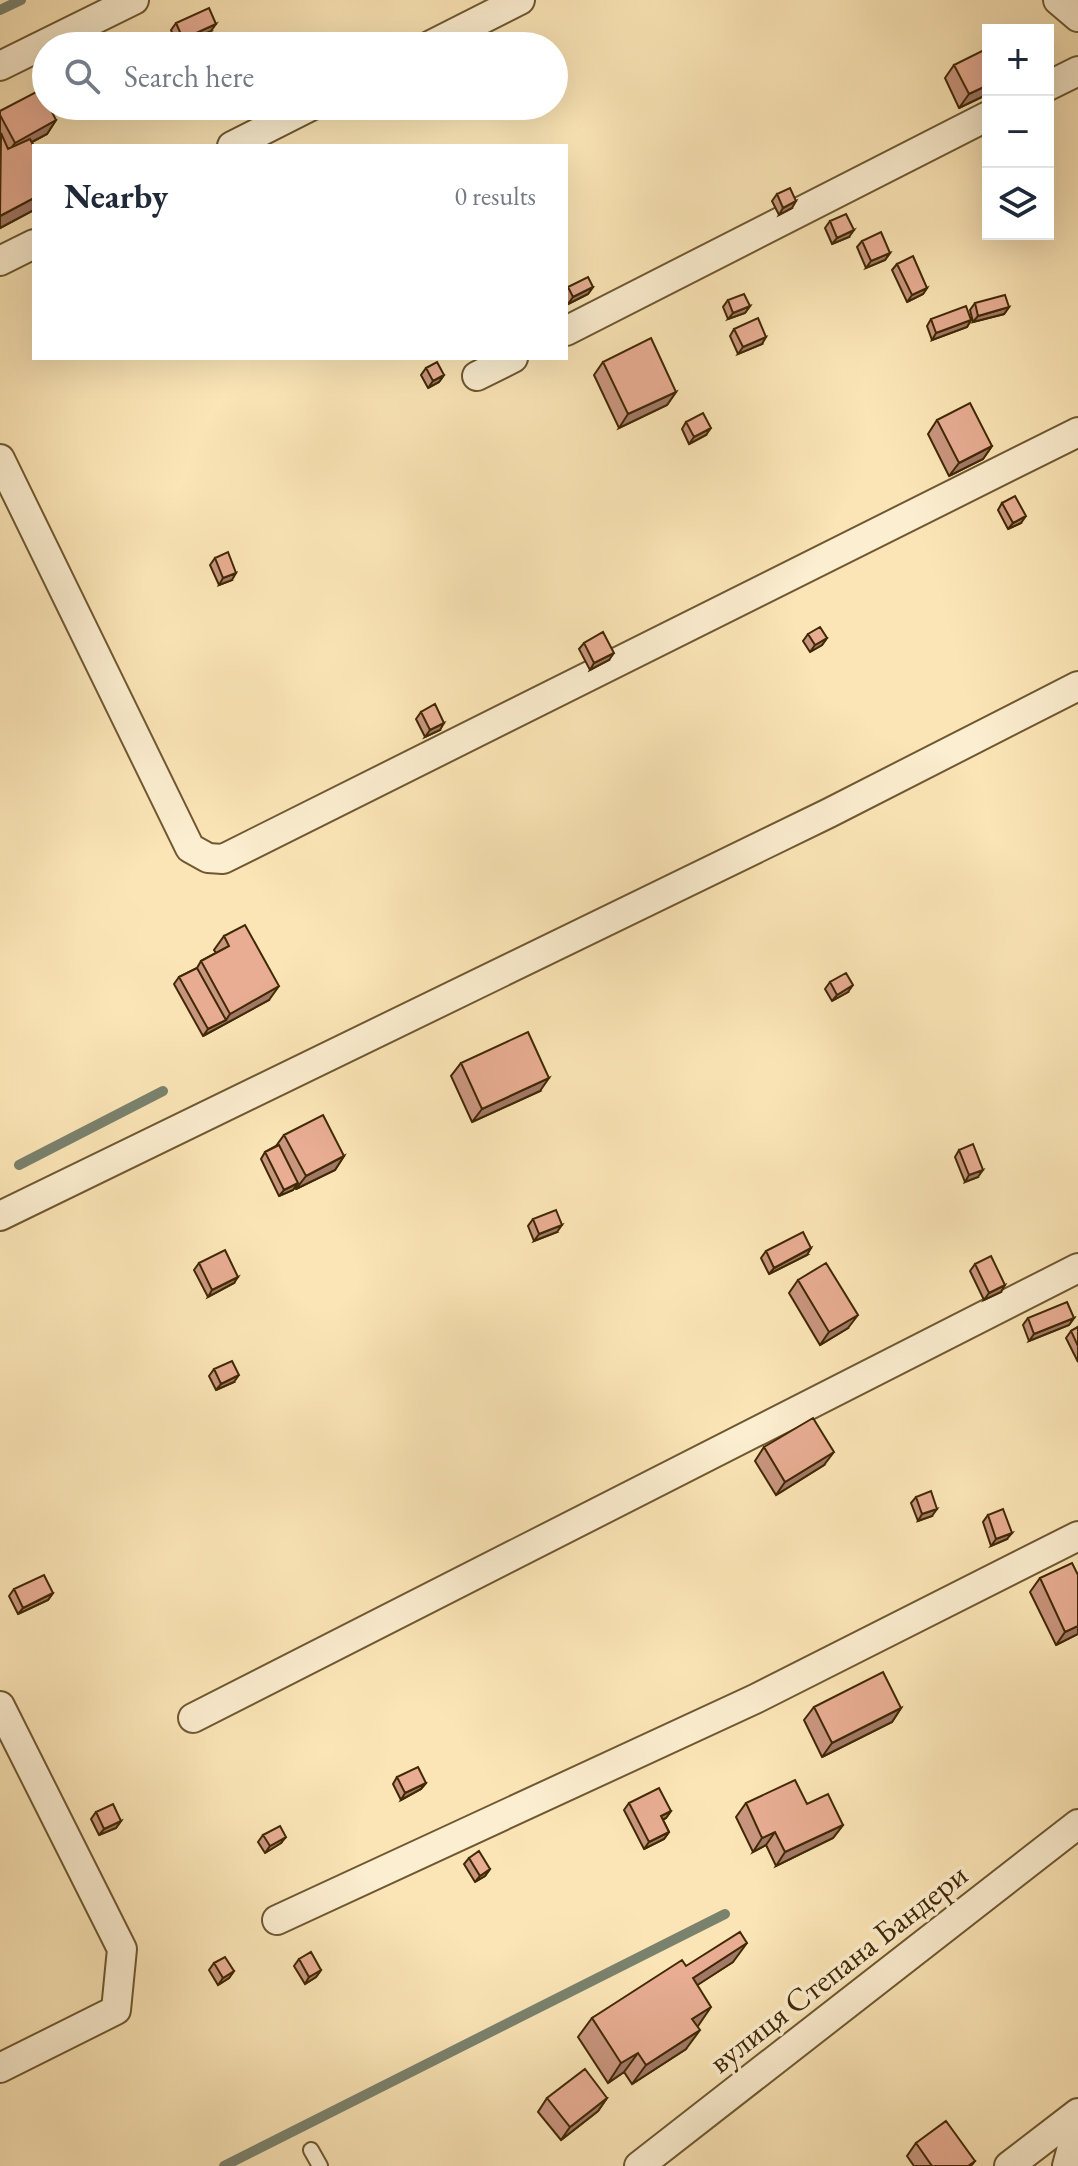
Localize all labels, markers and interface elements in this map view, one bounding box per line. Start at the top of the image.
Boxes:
map controls [982,24,1054,240]
button: + [982,24,1054,96]
search box [32,32,568,120]
icon: search [60,54,104,98]
text: Search here [124,57,254,96]
button: − [982,96,1054,168]
button: layers [982,168,1054,240]
text: Nearby [64,174,168,218]
text: 0 results [455,179,536,213]
street label: вулиця Степана Бандери [700,1854,976,2082]

